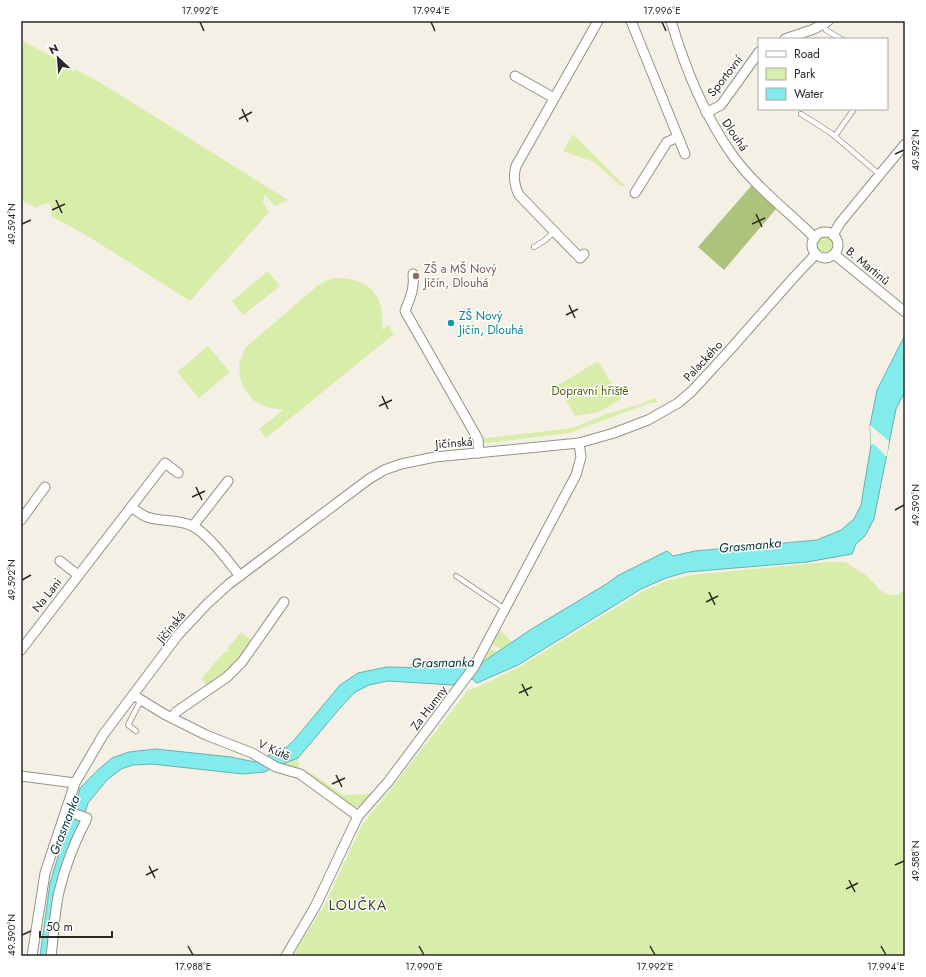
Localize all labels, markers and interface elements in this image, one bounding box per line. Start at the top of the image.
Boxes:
text: 17.992°E [181,3,219,18]
text: 17.994°E [412,3,450,18]
text: 17.996°E [643,3,681,18]
north arrow [38,38,78,78]
legend [758,38,888,110]
text: N [46,40,61,58]
text: Road [794,45,820,63]
street label: Sportovní [703,51,747,100]
text: Park [794,65,816,83]
text: Water [794,85,825,103]
street label: Dlouhá [717,115,753,155]
text: 49.592°N [908,129,923,171]
text: 49.594°N [4,203,19,245]
street label: B. Martinů [842,243,894,289]
place label: ZŠ a MŠ Nový Jičín, Dlouhá [422,260,497,292]
marker: ZŠ a MŠ Nový Jičín, Dlouhá [411,271,421,281]
place label: ZŠ Nový Jičín, Dlouhá [457,307,524,339]
marker: ZŠ Nový Jičín, Dlouhá [446,318,456,328]
street label: Palackého [679,336,727,386]
park label: Dopravní hřiště [551,382,629,400]
street label: Jičínská [433,432,473,454]
text: 49.590°N [908,484,923,526]
water label: Grasmanka [718,533,782,558]
text: 49.592°N [4,559,19,601]
street label: Na Lani [28,574,66,616]
street label: Jičínská [151,607,190,649]
water label: Grasmanka [411,652,475,673]
street label: Za Humny [406,681,452,734]
street label: V Kútě [255,735,293,765]
water label: Grasmanka [44,792,85,858]
text: 49.588°N [908,841,923,881]
district label: LOUČKA [329,895,387,915]
scale bar [40,913,112,939]
text: 49.590°N [4,914,19,956]
text: 50 m [46,918,73,936]
text: 17.988°E [175,959,211,974]
text: 17.990°E [405,959,443,974]
text: 17.992°E [636,959,674,974]
text: 17.994°E [867,959,905,974]

